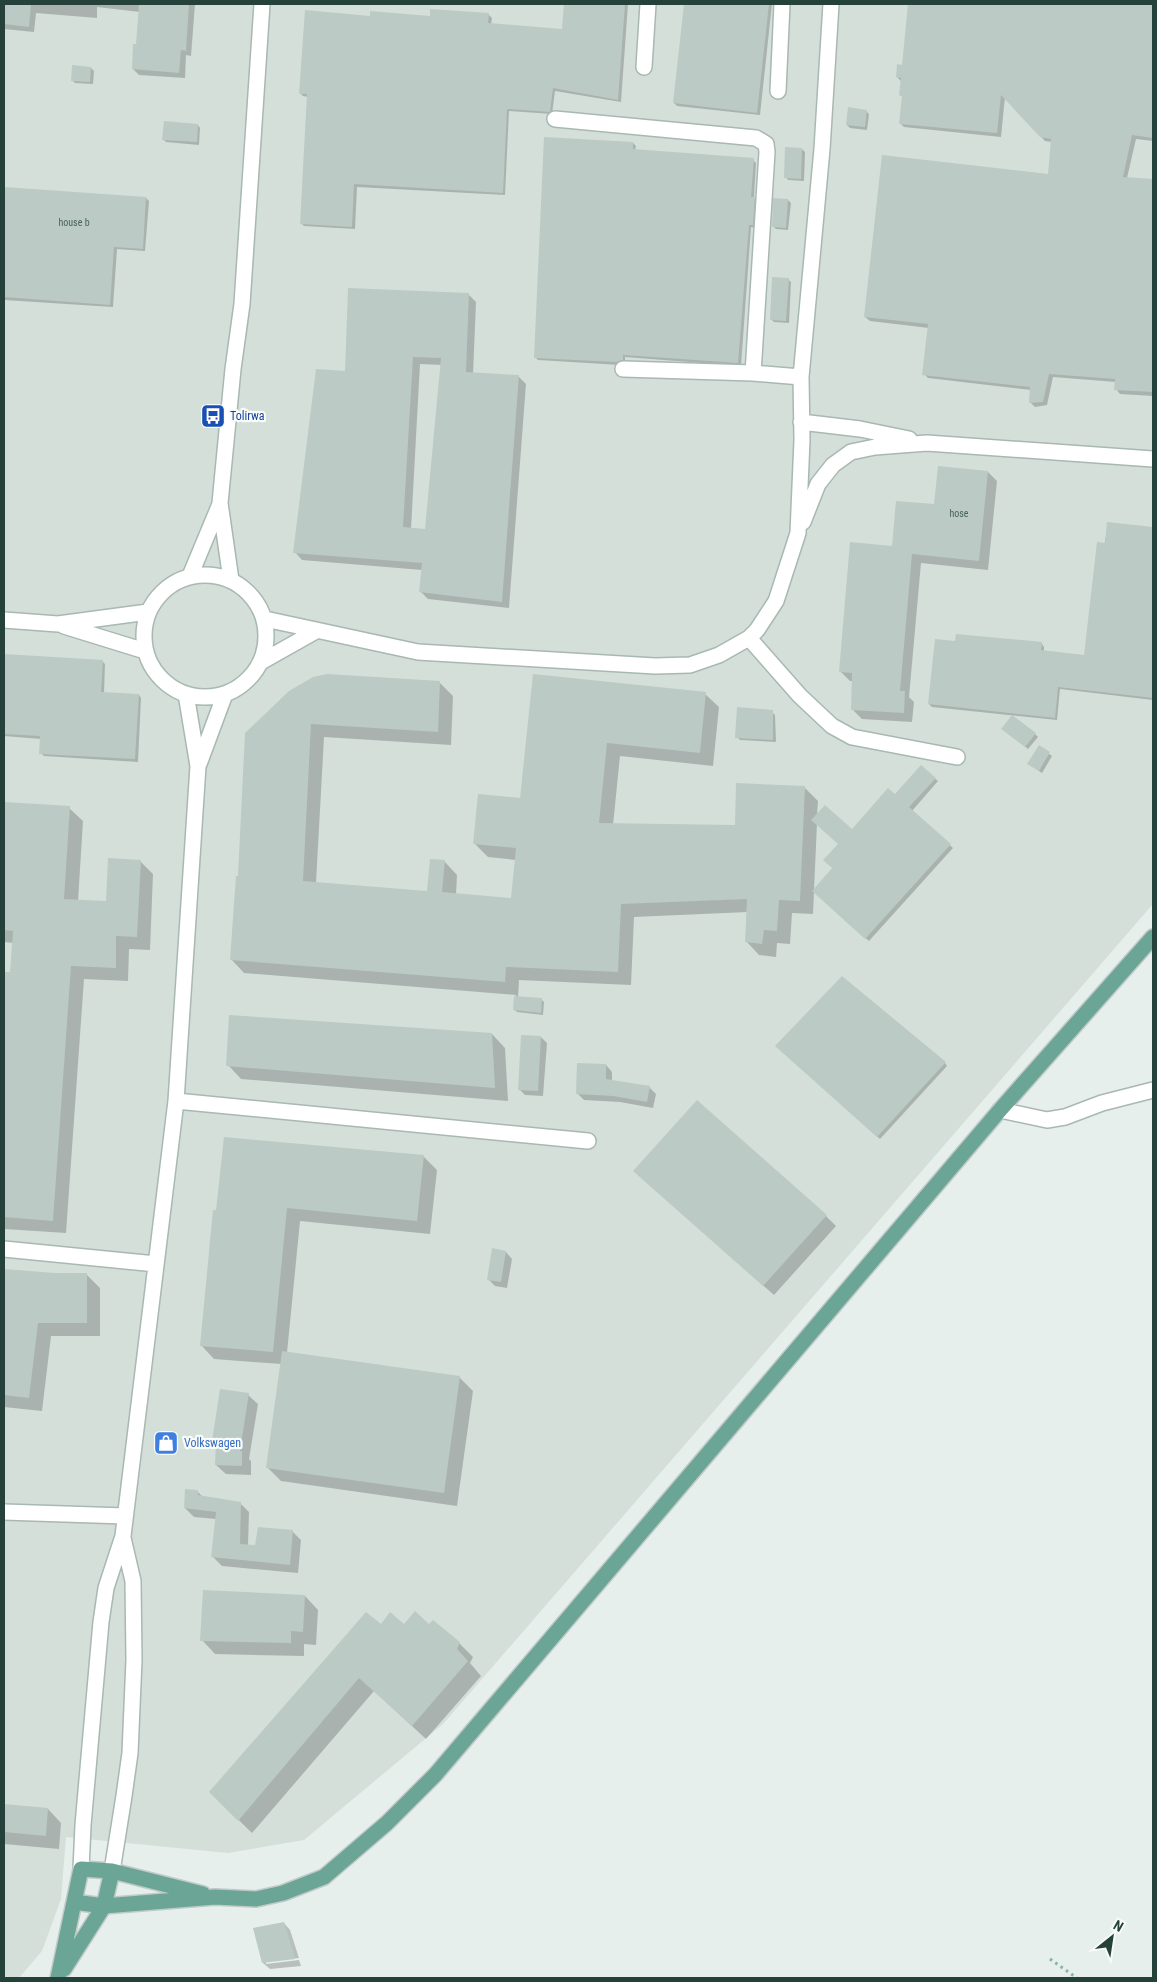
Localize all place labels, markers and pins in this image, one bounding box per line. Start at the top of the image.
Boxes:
bus stop icon: Tolirwa [200,403,226,429]
place label: Tolirwa [230,409,265,423]
shop icon: Volkswagen [153,1430,179,1456]
place label: Volkswagen [184,1436,241,1450]

